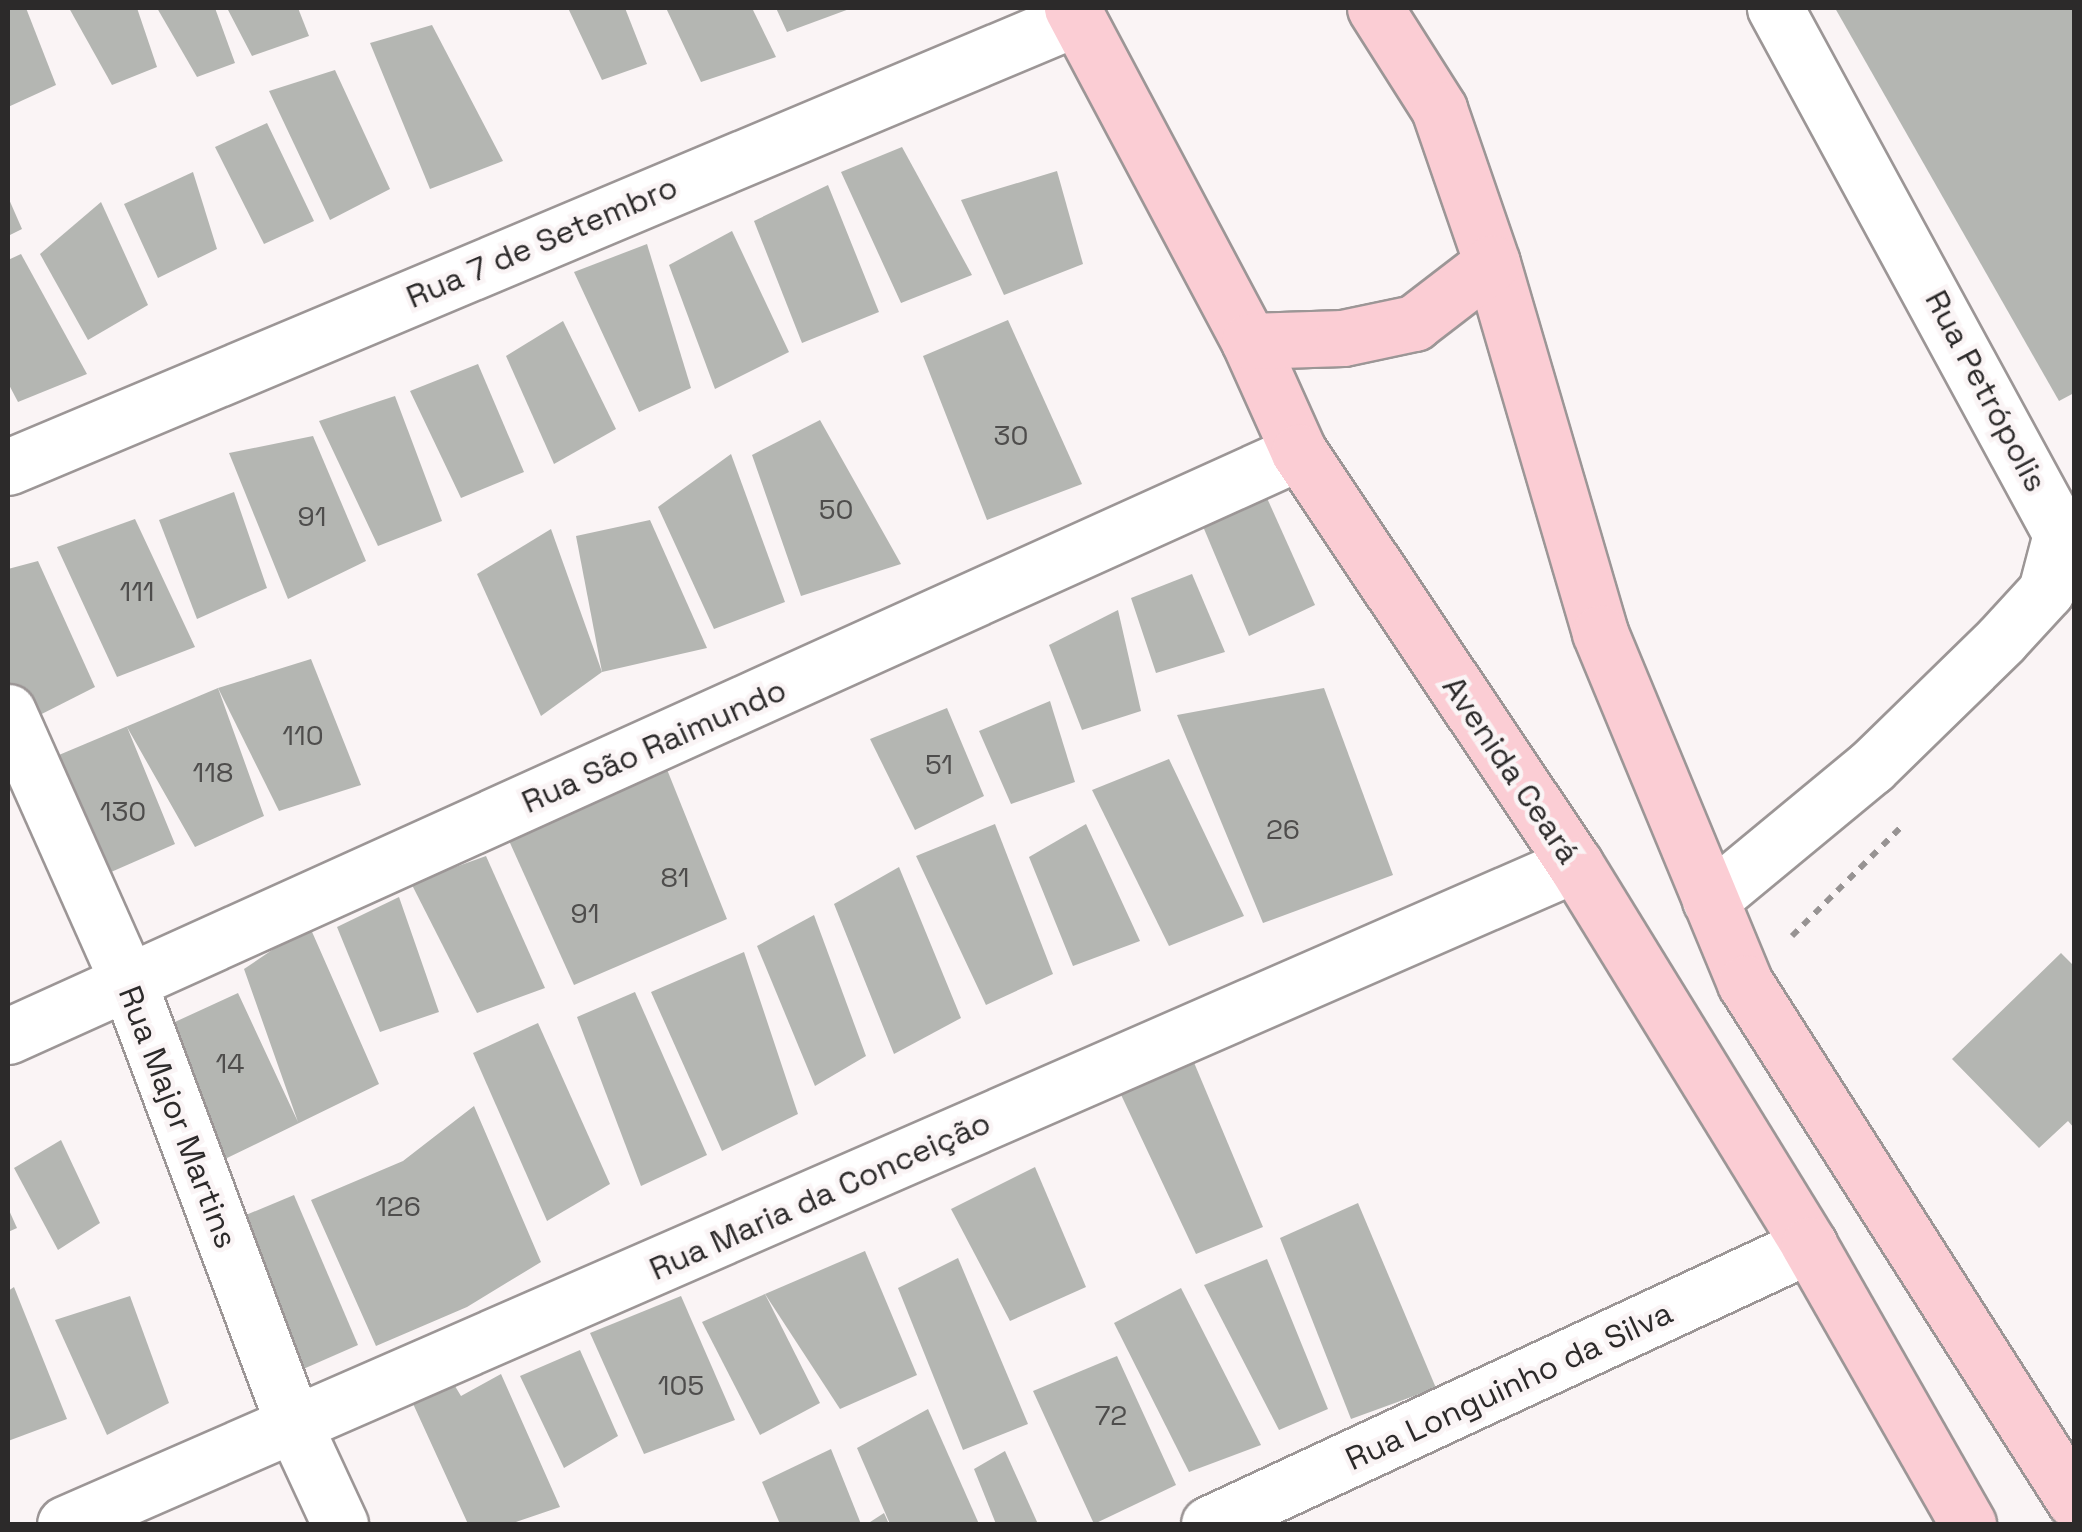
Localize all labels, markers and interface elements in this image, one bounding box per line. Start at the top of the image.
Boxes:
street label: Rua 7 de Setembro [401,168,683,316]
street label: Rua Petrópolis [1917,284,2055,498]
house number: 30 [994,418,1028,452]
house number: 50 [819,492,853,526]
house number: 91 [298,499,326,533]
house number: 111 [119,574,155,608]
street label: Avenida Ceará [1434,669,1588,871]
street label: Rua São Raimundo [516,670,792,822]
house number: 110 [282,718,324,752]
house number: 51 [925,747,953,781]
house number: 118 [193,755,233,789]
house number: 130 [100,794,146,828]
house number: 26 [1266,812,1300,846]
house number: 81 [660,860,690,894]
house number: 91 [571,896,599,930]
street label: Rua Major Martins [110,981,246,1253]
house number: 14 [215,1046,245,1080]
street label: Rua Maria da Conceição [644,1103,996,1289]
house number: 126 [375,1189,421,1223]
street label: Rua Longuinho da Silva [1340,1293,1678,1479]
house number: 105 [658,1368,704,1402]
house number: 72 [1095,1398,1127,1432]

